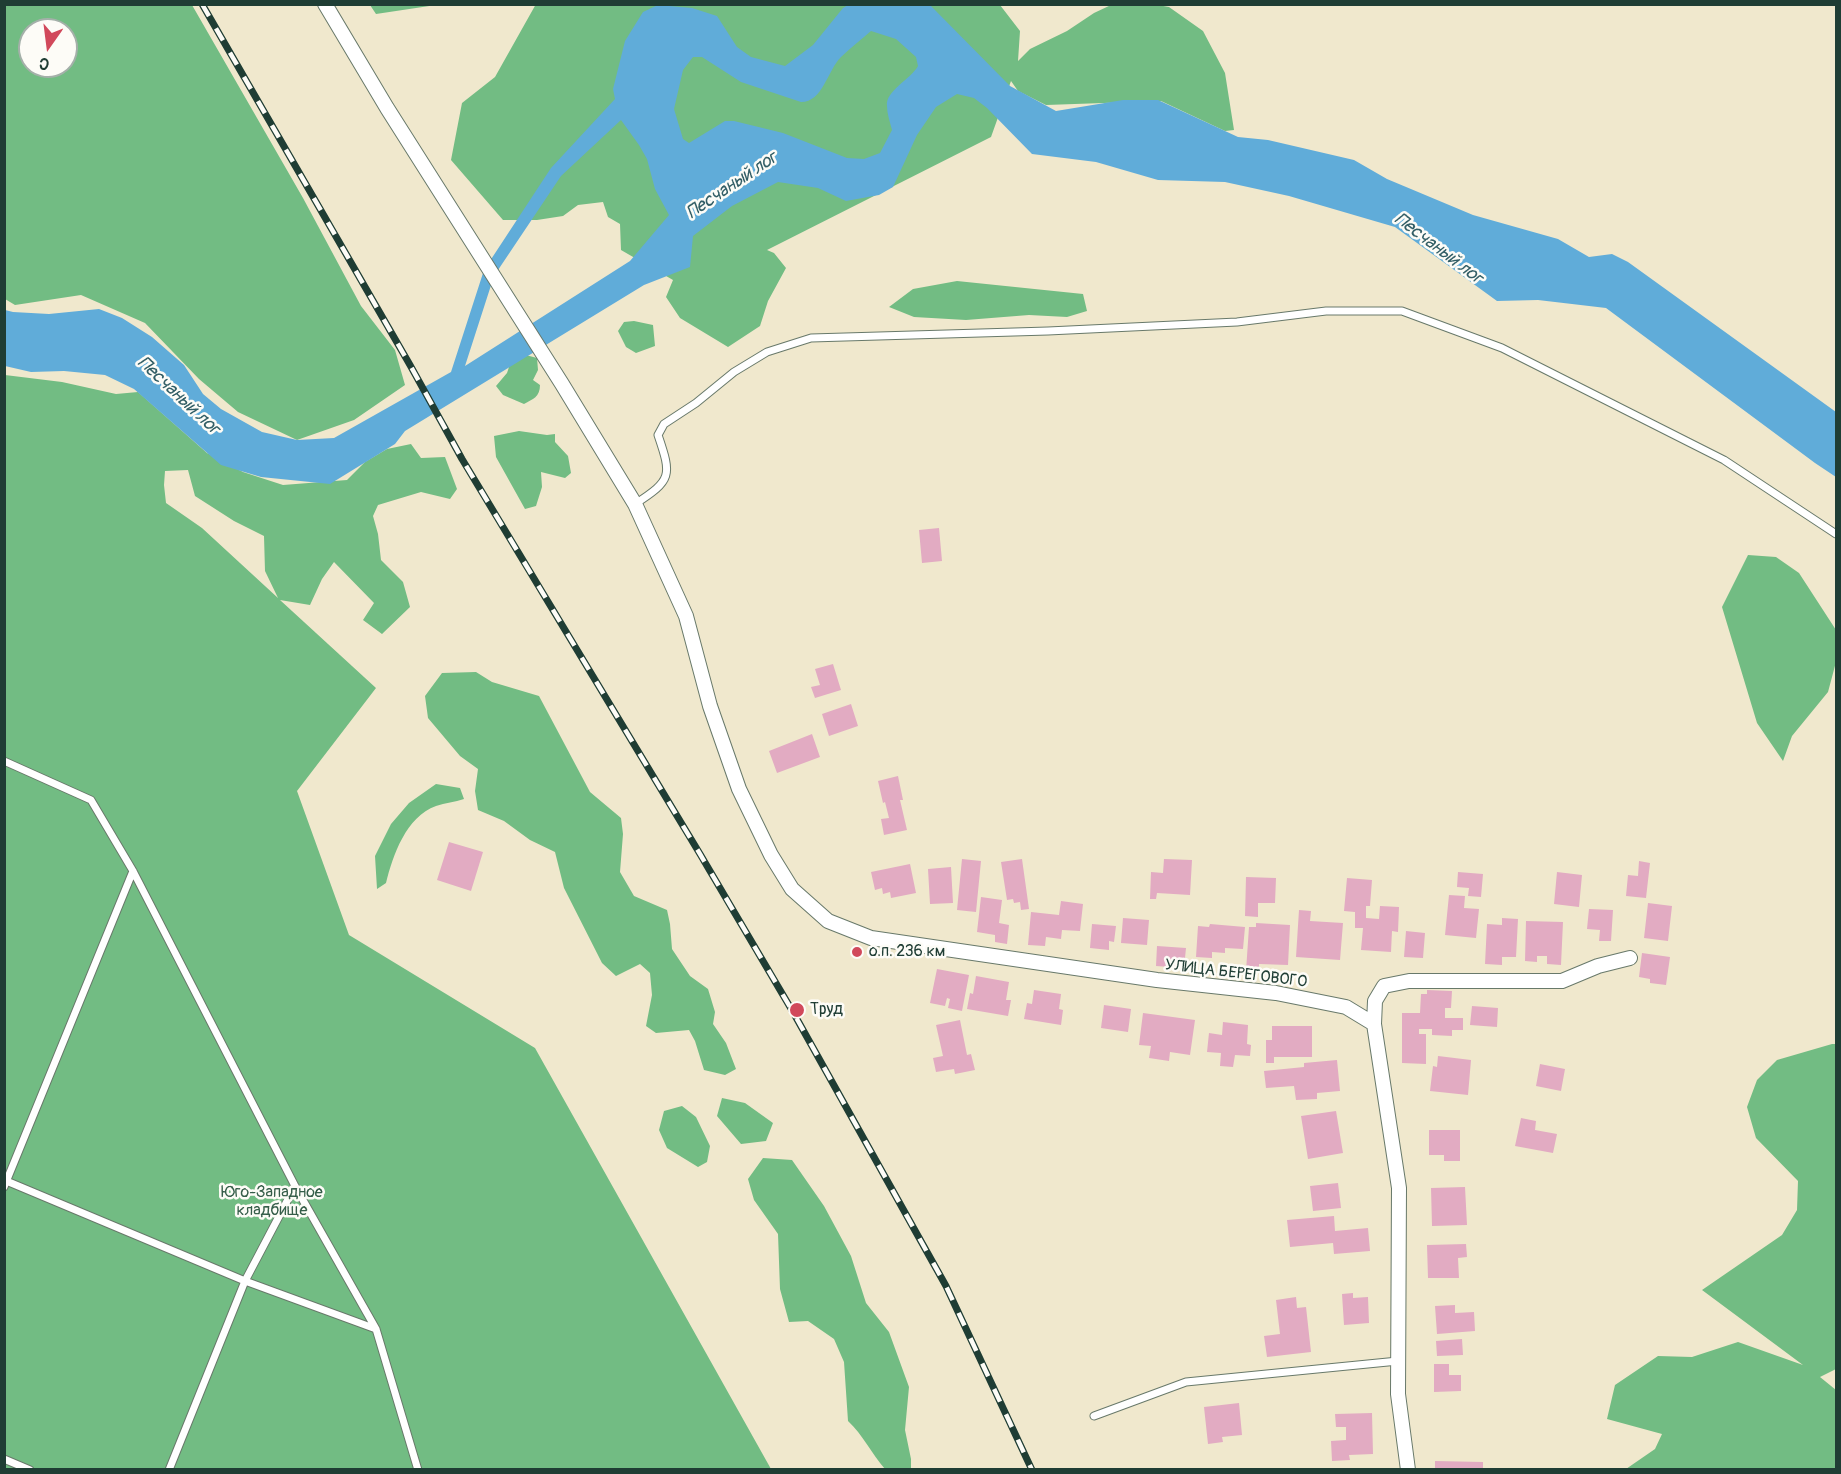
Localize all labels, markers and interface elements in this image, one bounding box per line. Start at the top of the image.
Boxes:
north arrow [18,18,78,78]
text: С [37,53,51,74]
water label: Песчаный лог [683,148,781,224]
water label: Песчаный лог [1390,209,1486,289]
water label: Песчаный лог [132,352,224,440]
place label: о.п. 236 км [869,942,945,962]
marker: о.п. 236 км [850,945,864,959]
street label: УЛИЦА БЕРЕГОВОГО [1164,956,1308,992]
place label: Труд [810,1000,843,1020]
marker: Труд [788,1001,806,1019]
park label: Юго-Западное кладбище [221,1183,323,1221]

